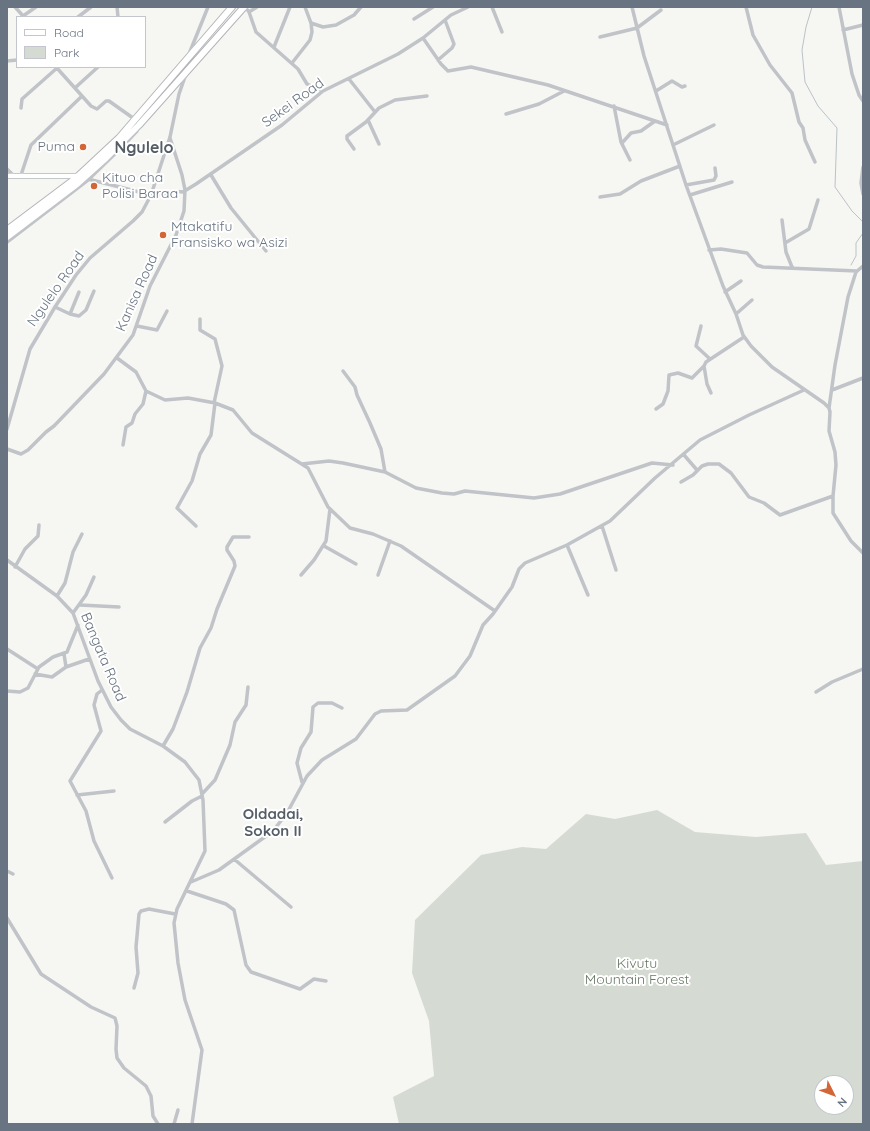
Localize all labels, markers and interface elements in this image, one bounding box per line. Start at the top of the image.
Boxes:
legend [16,16,146,68]
text: Road [54,25,84,40]
text: Park [54,45,79,60]
street label: Sekei Road [259,75,327,131]
district label: Ngulelo [115,138,173,158]
place label: Puma [38,139,75,155]
marker: Puma [78,142,88,152]
place label: Kituo cha Polisi Baraa [102,170,178,202]
marker: Kituo cha Polisi Baraa [89,181,99,191]
place label: Mtakatifu Fransisko wa Asizi [171,219,287,252]
marker: Mtakatifu Fransisko wa Asizi [158,230,168,240]
street label: Ngulelo Road [24,248,88,330]
street label: Kanisa Road [112,252,162,334]
street label: Bangata Road [77,610,129,704]
district label: Oldadai, Sokon II [243,805,303,840]
park label: Kivutu Mountain Forest [585,956,689,988]
north arrow [814,1075,854,1115]
text: N [834,1095,850,1110]

